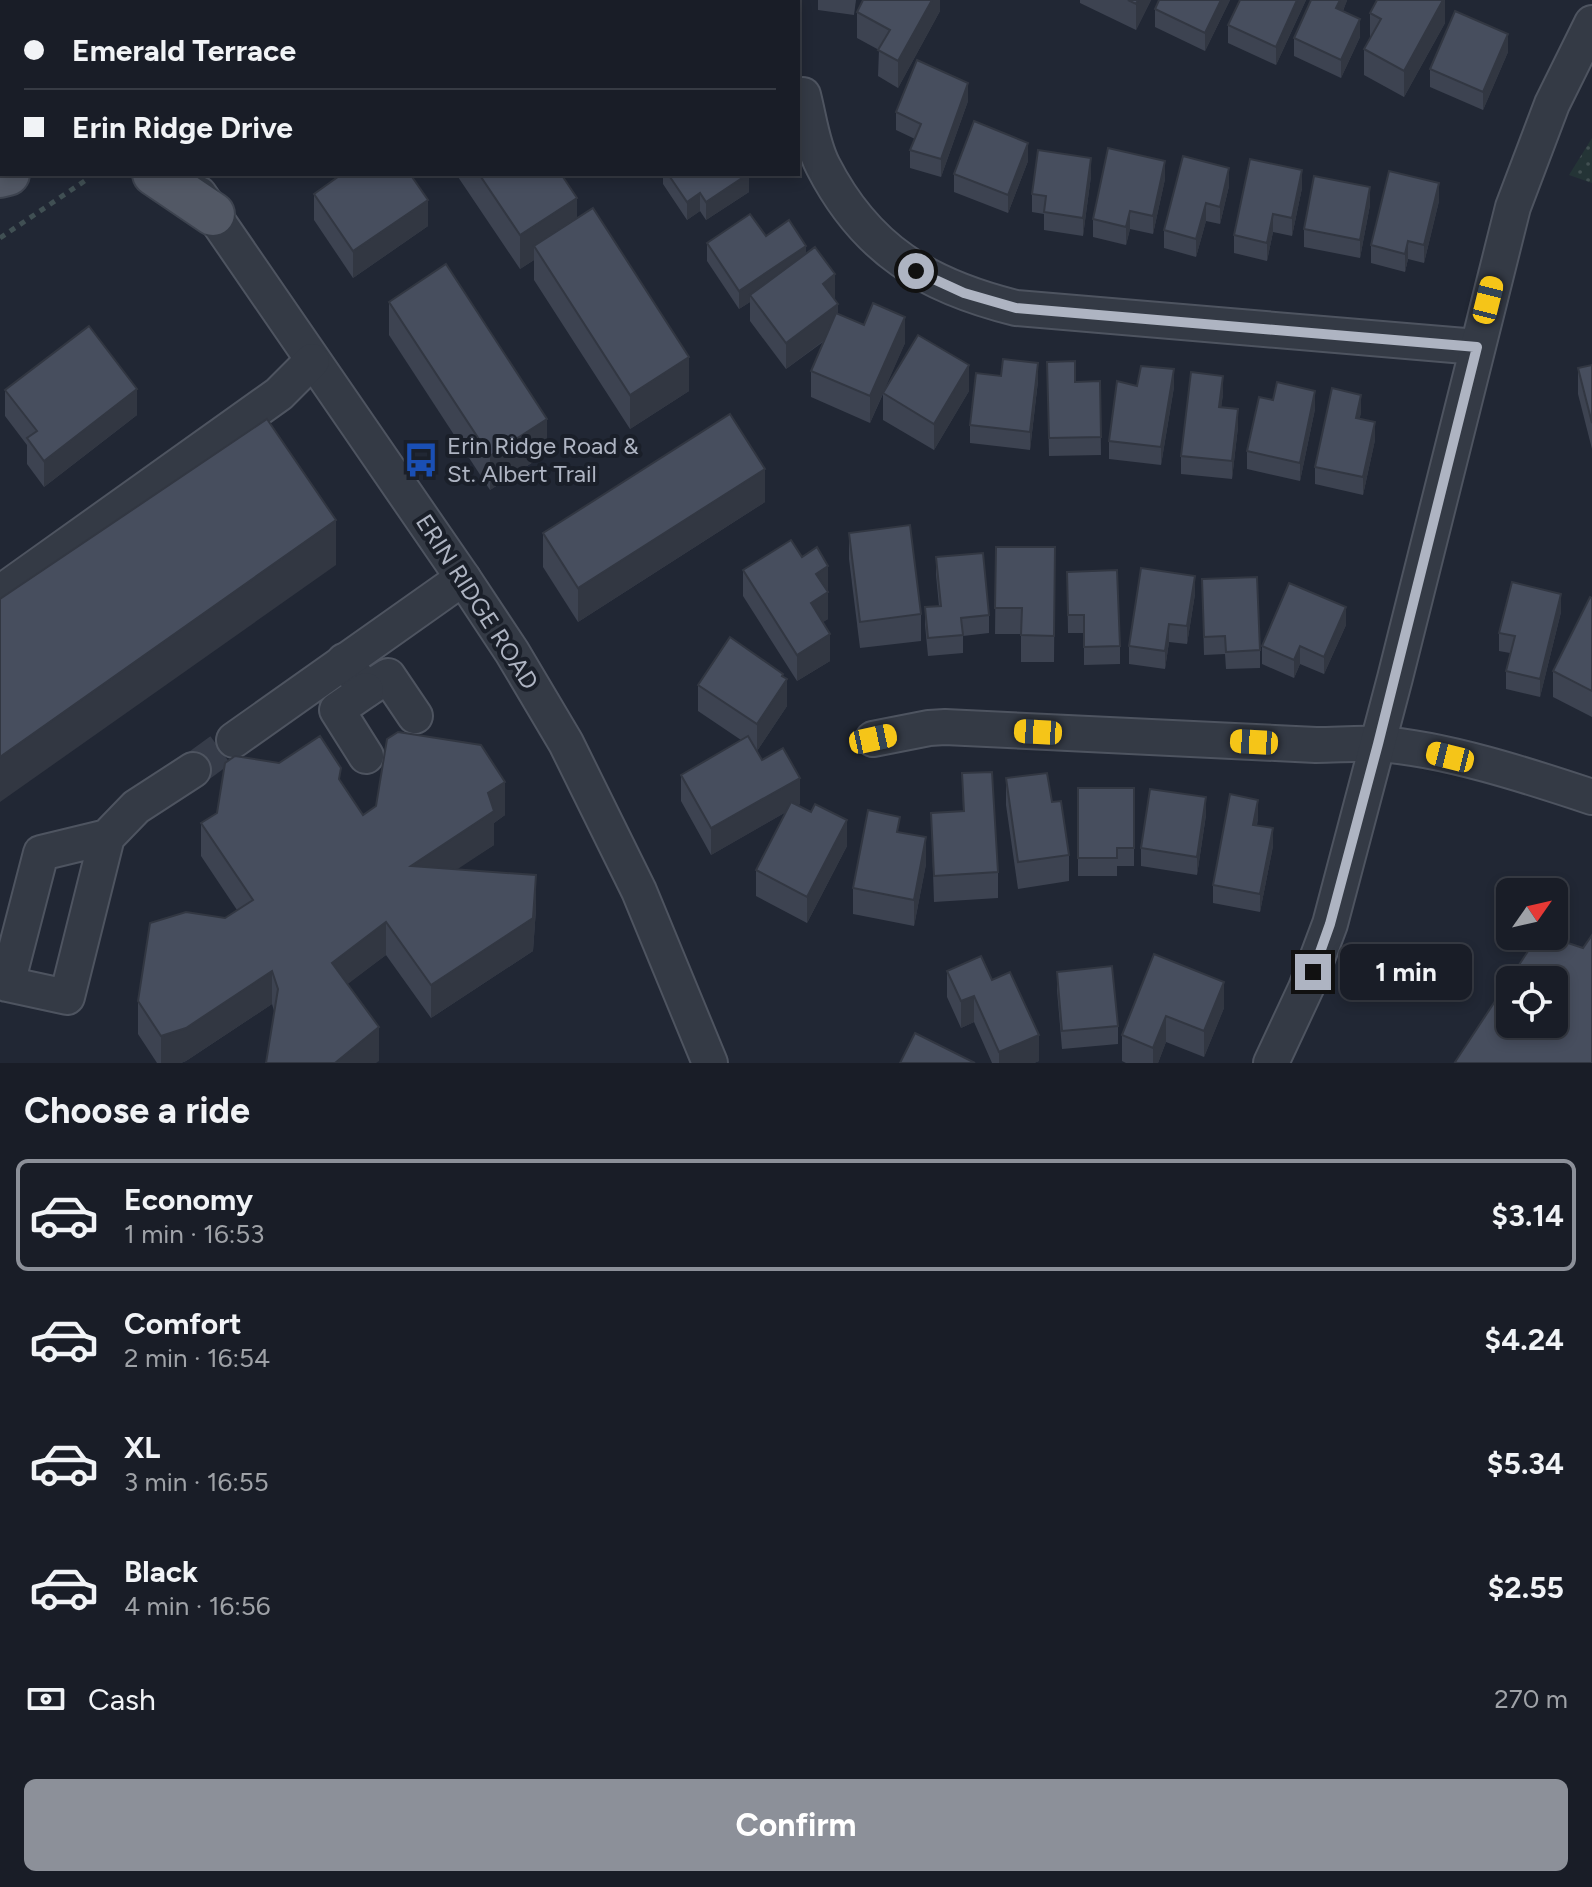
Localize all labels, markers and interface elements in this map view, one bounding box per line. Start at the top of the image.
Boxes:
text: Emerald Terrace [72,32,296,69]
text: Erin Ridge Drive [72,109,293,146]
route start [898,253,934,289]
car [1471,274,1505,326]
place label: Erin Ridge Road & St. Albert Trail [447,431,639,488]
bus stop icon: Erin Ridge Road & St. Albert Trail [402,441,440,479]
street label: ERIN RIDGE ROAD [410,509,545,695]
car [1013,719,1063,745]
car [847,722,899,756]
car [1229,729,1279,755]
car [1424,740,1476,774]
north arrow [1496,878,1568,950]
map controls [1496,878,1568,1038]
callout: 1 min [1341,944,1473,1000]
route end [1295,954,1331,990]
text: 1 min [1375,956,1437,988]
button: locate [1496,966,1568,1038]
text: Choose a ride [24,1089,250,1132]
icon: car [28,1179,100,1251]
text: Economy [124,1181,253,1218]
text: $3.14 [1492,1197,1564,1234]
text: 1 min · 16:53 [124,1218,264,1250]
icon: car [28,1303,100,1375]
text: Comfort [124,1305,242,1342]
text: $4.24 [1485,1321,1564,1358]
text: 2 min · 16:54 [124,1342,270,1374]
icon: car [28,1427,100,1499]
text: XL [124,1429,160,1466]
text: $5.34 [1487,1445,1564,1482]
text: 3 min · 16:55 [124,1466,269,1498]
icon: car [28,1551,100,1623]
text: Black [124,1553,198,1590]
text: $2.55 [1488,1569,1564,1606]
text: 4 min · 16:56 [124,1590,270,1622]
icon: cash [24,1677,68,1721]
text: Cash [88,1681,156,1718]
text: 270 m [1494,1683,1568,1715]
button: Confirm [24,1779,1568,1871]

